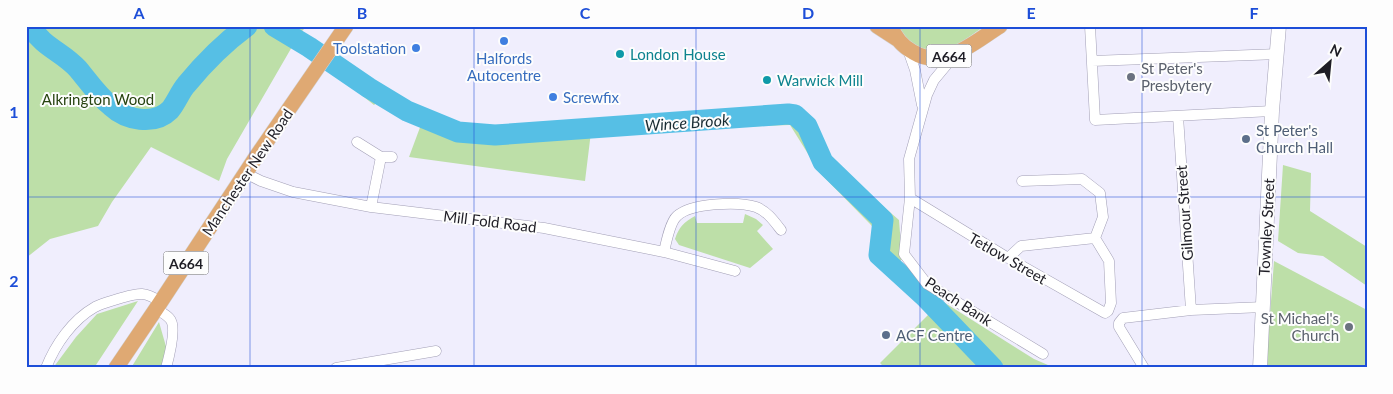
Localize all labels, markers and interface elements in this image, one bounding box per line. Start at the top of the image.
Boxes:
text: A [132,3,145,22]
text: B [357,3,367,22]
text: C [580,3,591,22]
text: D [802,3,814,22]
text: E [1026,3,1036,22]
text: F [1249,3,1259,22]
marker: Halfords Autocentre [498,35,510,47]
north arrow [1306,38,1356,88]
place label: Toolstation [333,39,406,57]
text: N [1327,40,1345,60]
marker: Toolstation [410,42,422,54]
road number: A664 [926,44,972,68]
place label: London House [630,45,726,63]
marker: London House [614,48,626,60]
place label: Halfords Autocentre [467,49,541,84]
place label: St Peter's Presbytery [1141,59,1212,94]
place label: Warwick Mill [777,71,863,89]
marker: St Peter's Presbytery [1125,71,1137,83]
marker: Warwick Mill [761,74,773,86]
place label: Screwfix [563,88,620,106]
park label: Alkrington Wood [42,90,154,108]
marker: Screwfix [547,91,559,103]
text: 1 [9,102,19,121]
street label: Manchester New Road [198,105,296,239]
water label: Wince Brook [644,110,730,134]
place label: St Peter's Church Hall [1256,121,1333,156]
marker: St Peter's Church Hall [1240,133,1252,145]
street label: Gilmour Street [1172,164,1196,261]
street label: Townley Street [1254,177,1278,276]
street label: Mill Fold Road [442,206,538,236]
street label: Tetlow Street [966,228,1051,288]
road number: A664 [164,252,208,274]
text: 2 [9,271,19,290]
street label: Peach Bank [922,273,996,330]
place label: St Michael's Church [1261,309,1339,344]
marker: St Michael's Church [1343,321,1355,333]
place label: ACF Centre [896,326,972,344]
marker: ACF Centre [880,329,892,341]

